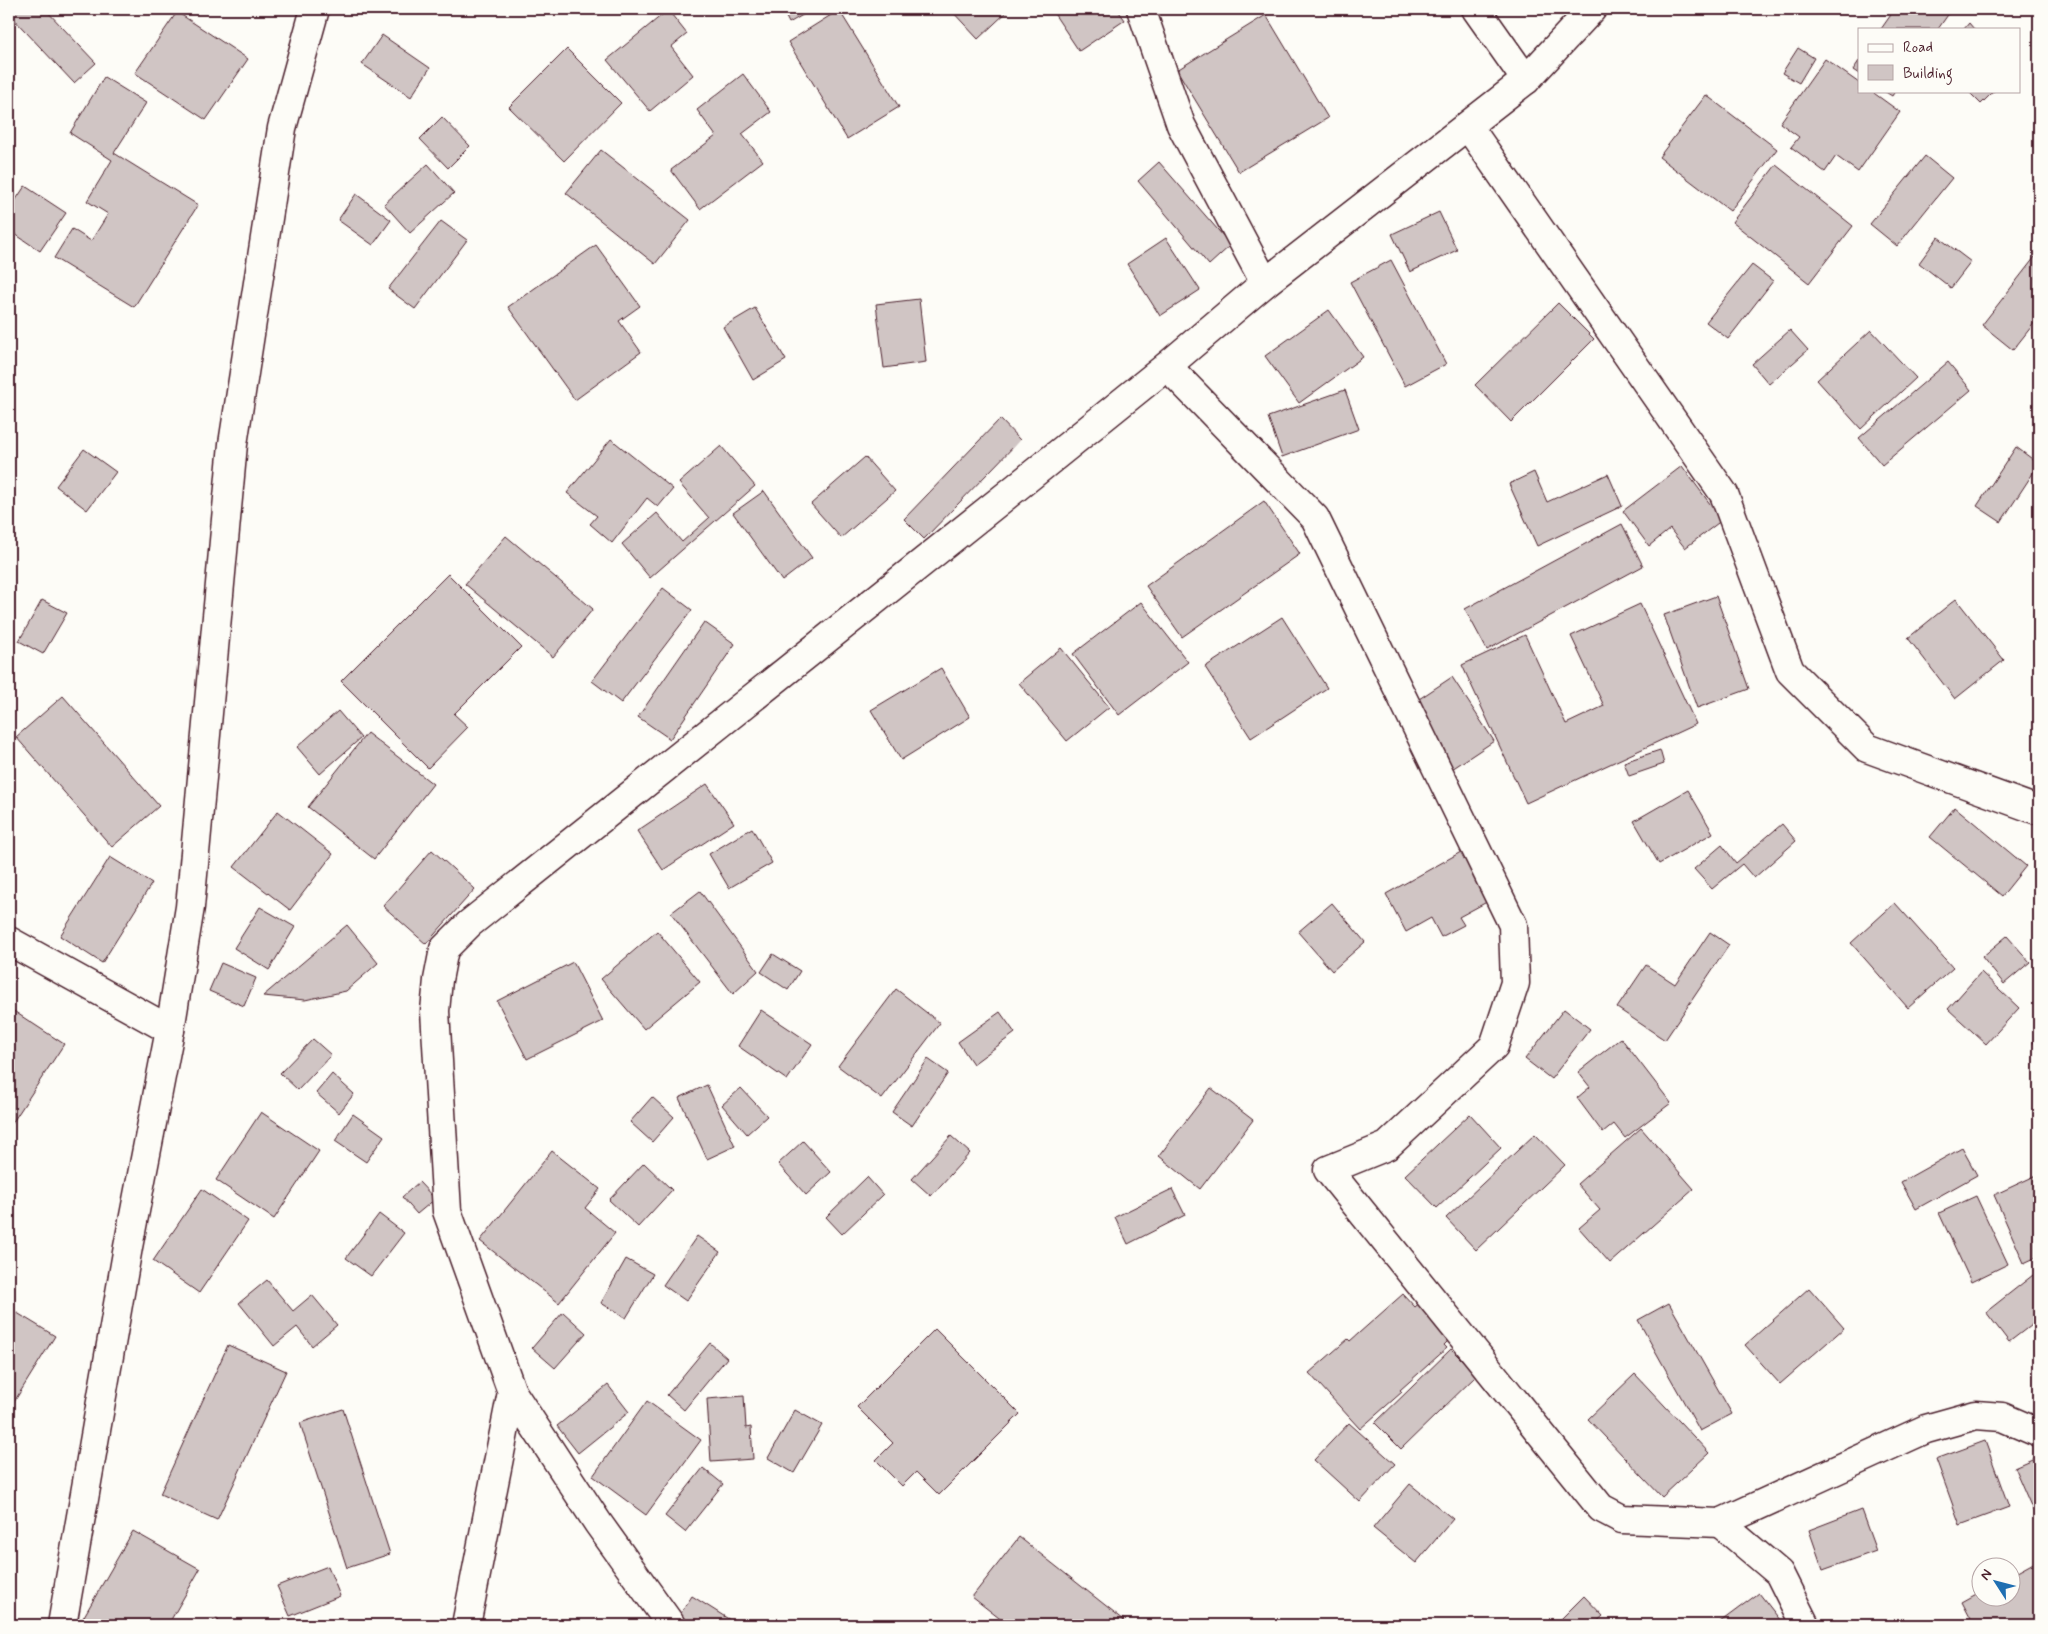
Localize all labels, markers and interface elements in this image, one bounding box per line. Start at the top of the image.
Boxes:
legend [1858,28,2020,92]
text: Road [1903,38,1933,58]
text: Building [1903,64,1953,85]
north arrow [1970,1556,2020,1606]
text: N [1976,1566,1996,1584]

